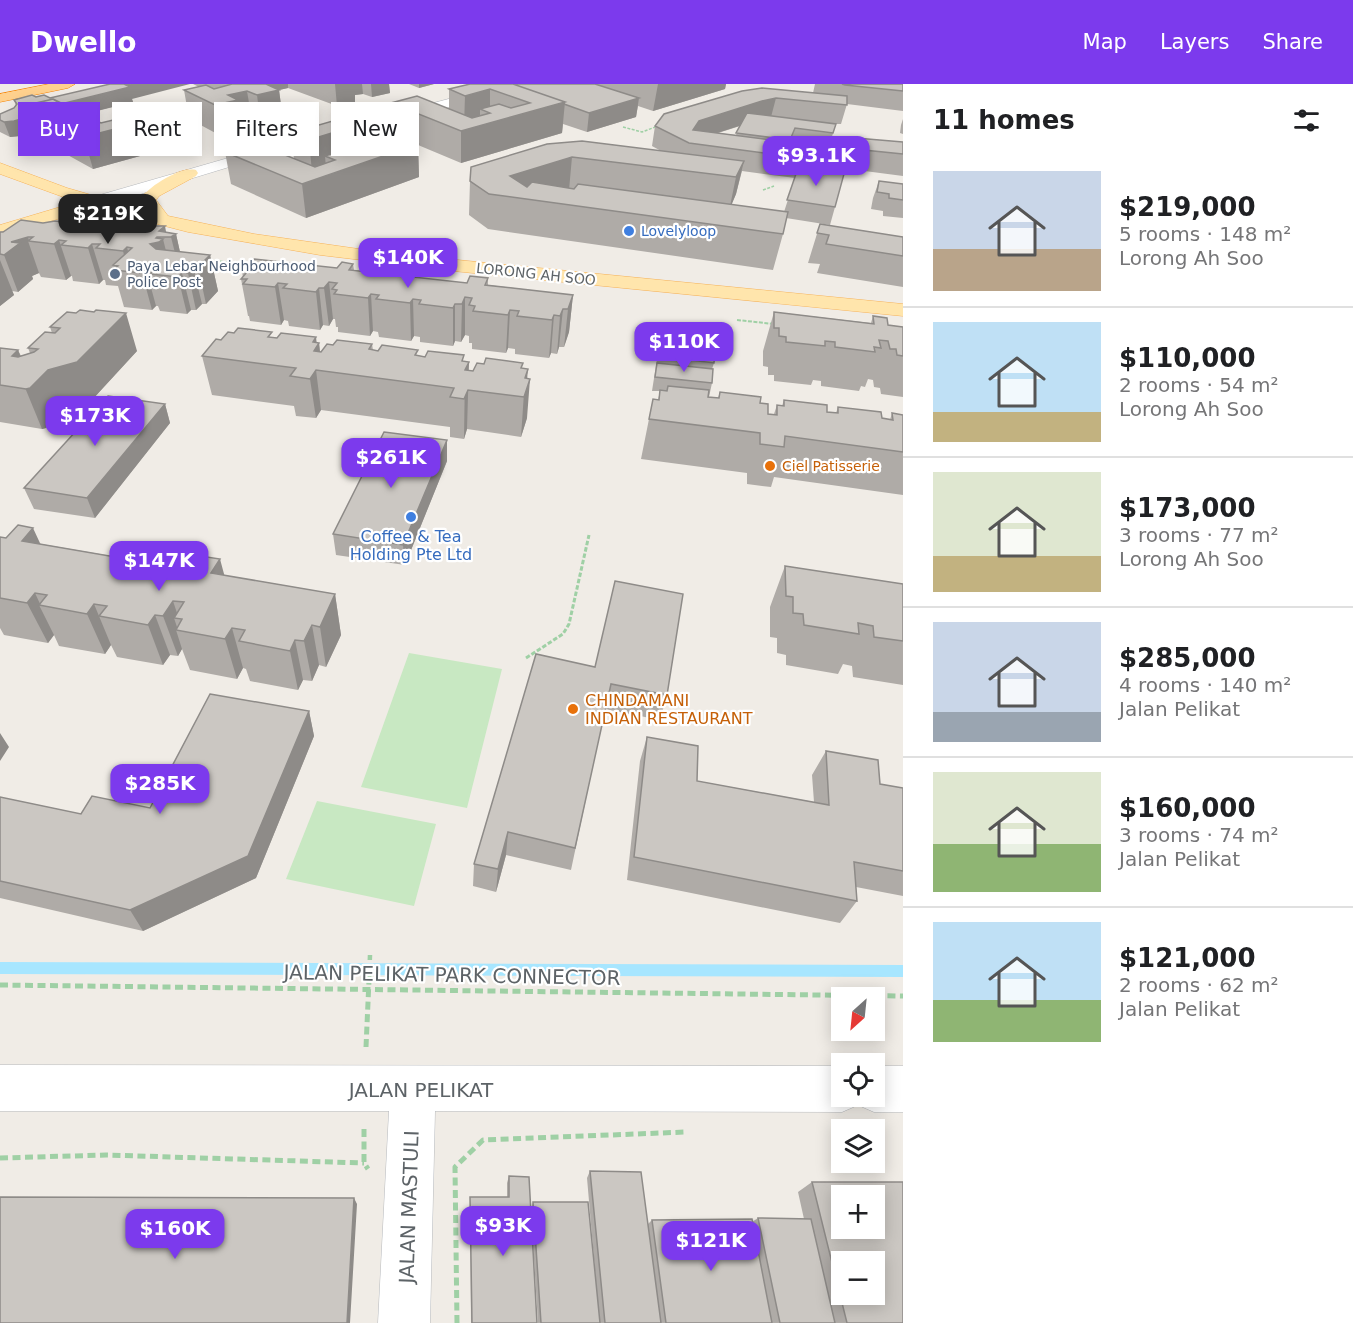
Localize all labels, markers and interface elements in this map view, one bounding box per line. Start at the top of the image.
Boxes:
text: Dwello [30,26,137,59]
text: Map [1083,30,1127,54]
text: Layers [1160,30,1229,54]
text: Share [1262,30,1323,54]
chip: Buy [18,102,100,156]
chip: Rent [112,102,202,156]
chip: Filters [214,102,319,156]
chip: New [331,102,419,156]
icon: filters [1290,104,1323,137]
text: 11 homes [933,105,1075,135]
pin: $93.1K [767,136,865,187]
text: $93.1K [777,143,855,167]
text: $219,000 [1119,192,1256,222]
pin: $219K [66,194,150,245]
icon: home [981,195,1053,267]
text: $219K [72,201,144,225]
text: 5 rooms · 148 m² [1119,222,1291,246]
place label: Lovelyloop [641,223,716,239]
marker: Lovelyloop [622,224,636,238]
pin: $140K [366,238,450,289]
text: $140K [372,245,444,269]
text: Lorong Ah Soo [1119,246,1264,270]
place label: Paya Lebar Neighbourhood Police Post [127,258,316,290]
street label: LORONG AH SOO [475,260,597,288]
marker: Paya Lebar Neighbourhood Police Post [108,267,122,281]
pin: $110K [642,322,726,373]
text: $110K [648,329,720,353]
text: $110,000 [1119,343,1256,373]
icon: home [981,346,1053,418]
text: 2 rooms · 54 m² [1119,373,1279,397]
pin: $173K [53,396,137,447]
text: Lorong Ah Soo [1119,397,1264,421]
text: $173K [59,403,131,427]
pin: $261K [349,438,433,489]
text: $261K [355,445,427,469]
place label: Ciel Patisserie [782,458,880,474]
marker: Ciel Patisserie [763,459,777,473]
text: $173,000 [1119,493,1256,523]
icon: home [981,496,1053,568]
marker: Coffee & Tea Holding Pte Ltd [404,510,418,524]
text: 3 rooms · 77 m² [1119,523,1279,547]
place label: Coffee & Tea Holding Pte Ltd [350,527,472,564]
pin: $147K [117,541,201,592]
text: Lorong Ah Soo [1119,547,1264,571]
text: $147K [123,548,195,572]
text: $285,000 [1119,643,1256,673]
icon: home [981,646,1053,718]
text: 4 rooms · 140 m² [1119,673,1291,697]
place label: CHINDAMANI INDIAN RESTAURANT [585,691,753,728]
text: Jalan Pelikat [1119,697,1240,721]
marker: CHINDAMANI INDIAN RESTAURANT [566,702,580,716]
pin: $285K [118,764,202,815]
text: $285K [124,771,196,795]
text: $160,000 [1119,793,1256,823]
icon: home [981,796,1053,868]
text: 3 rooms · 74 m² [1119,823,1279,847]
text: Jalan Pelikat [1119,847,1240,871]
text: $121,000 [1119,943,1256,973]
icon: home [981,946,1053,1018]
street label: JALAN PELIKAT PARK CONNECTOR [281,960,621,990]
text: 2 rooms · 62 m² [1119,973,1279,997]
north arrow [831,987,885,1041]
map controls [831,987,885,1305]
text: Jalan Pelikat [1119,997,1240,1021]
button: locate [831,1053,885,1107]
street label: JALAN PELIKAT [347,1078,494,1102]
button: layers [831,1119,885,1173]
street label: JALAN MASTULI [394,1130,424,1286]
button: + [831,1185,885,1239]
pin: $93K [467,1206,539,1257]
pin: $160K [133,1209,217,1260]
text: $93K [474,1213,532,1237]
text: $160K [139,1216,211,1240]
pin: $121K [669,1221,753,1272]
text: $121K [675,1228,747,1252]
button: − [831,1251,885,1305]

